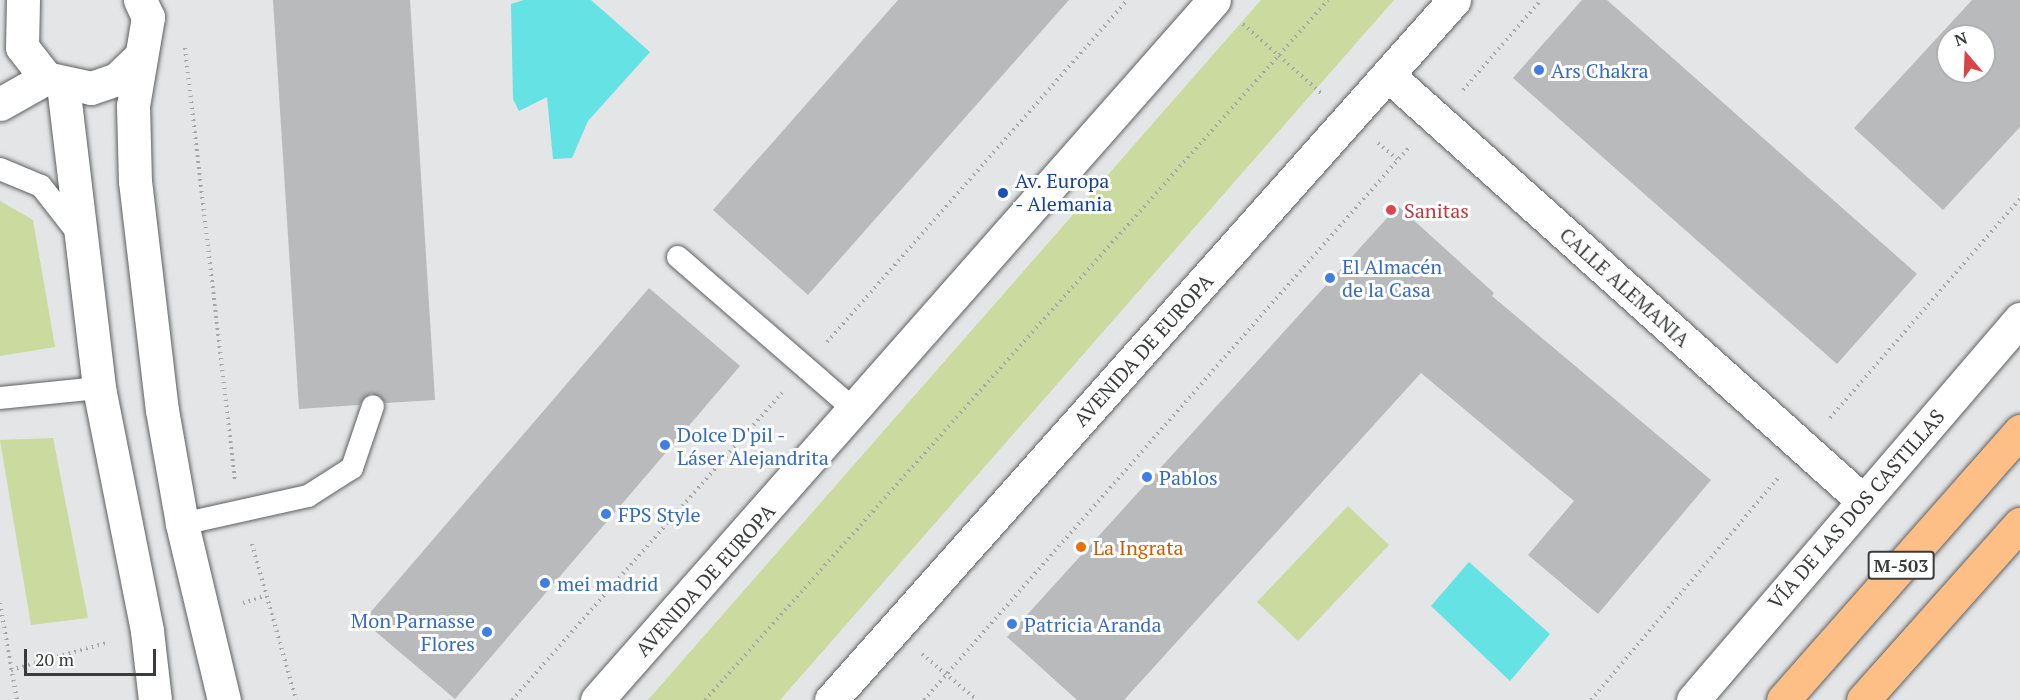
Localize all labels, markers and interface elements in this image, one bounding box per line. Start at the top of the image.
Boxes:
north arrow [1936,24,1996,84]
text: N [1951,26,1970,51]
place label: Ars Chakra [1551,58,1649,82]
marker: Ars Chakra [1532,63,1546,77]
place label: Av. Europa - Alemania [1015,169,1113,216]
marker: Av. Europa - Alemania [996,186,1010,200]
place label: Sanitas [1404,198,1469,222]
marker: Sanitas [1382,201,1400,219]
street label: CALLE ALEMANIA [1555,222,1695,352]
place label: El Almacén de la Casa [1342,254,1442,301]
street label: AVENIDA DE EUROPA [1068,269,1218,431]
marker: El Almacén de la Casa [1323,271,1337,285]
street label: VÍA DE LAS DOS CASTILLAS [1763,404,1949,614]
place label: Dolce D'pil - Láser Alejandrita [677,422,829,469]
marker: Dolce D'pil - Láser Alejandrita [658,438,672,452]
place label: Pablos [1159,465,1218,489]
marker: Pablos [1140,470,1154,484]
street label: AVENIDA DE EUROPA [630,499,780,661]
place label: FPS Style [618,502,701,526]
marker: FPS Style [599,507,613,521]
place label: La Ingrata [1093,535,1184,559]
marker: La Ingrata [1074,540,1088,554]
road number: M-503 [1866,550,1936,580]
place label: mei madrid [557,571,658,595]
marker: mei madrid [538,576,552,590]
place label: Mon Parnasse Flores [351,608,475,655]
place label: Patricia Aranda [1024,612,1162,636]
marker: Patricia Aranda [1005,617,1019,631]
marker: Mon Parnasse Flores [480,625,494,639]
scale bar [27,637,159,675]
text: 20 m [35,647,74,671]

